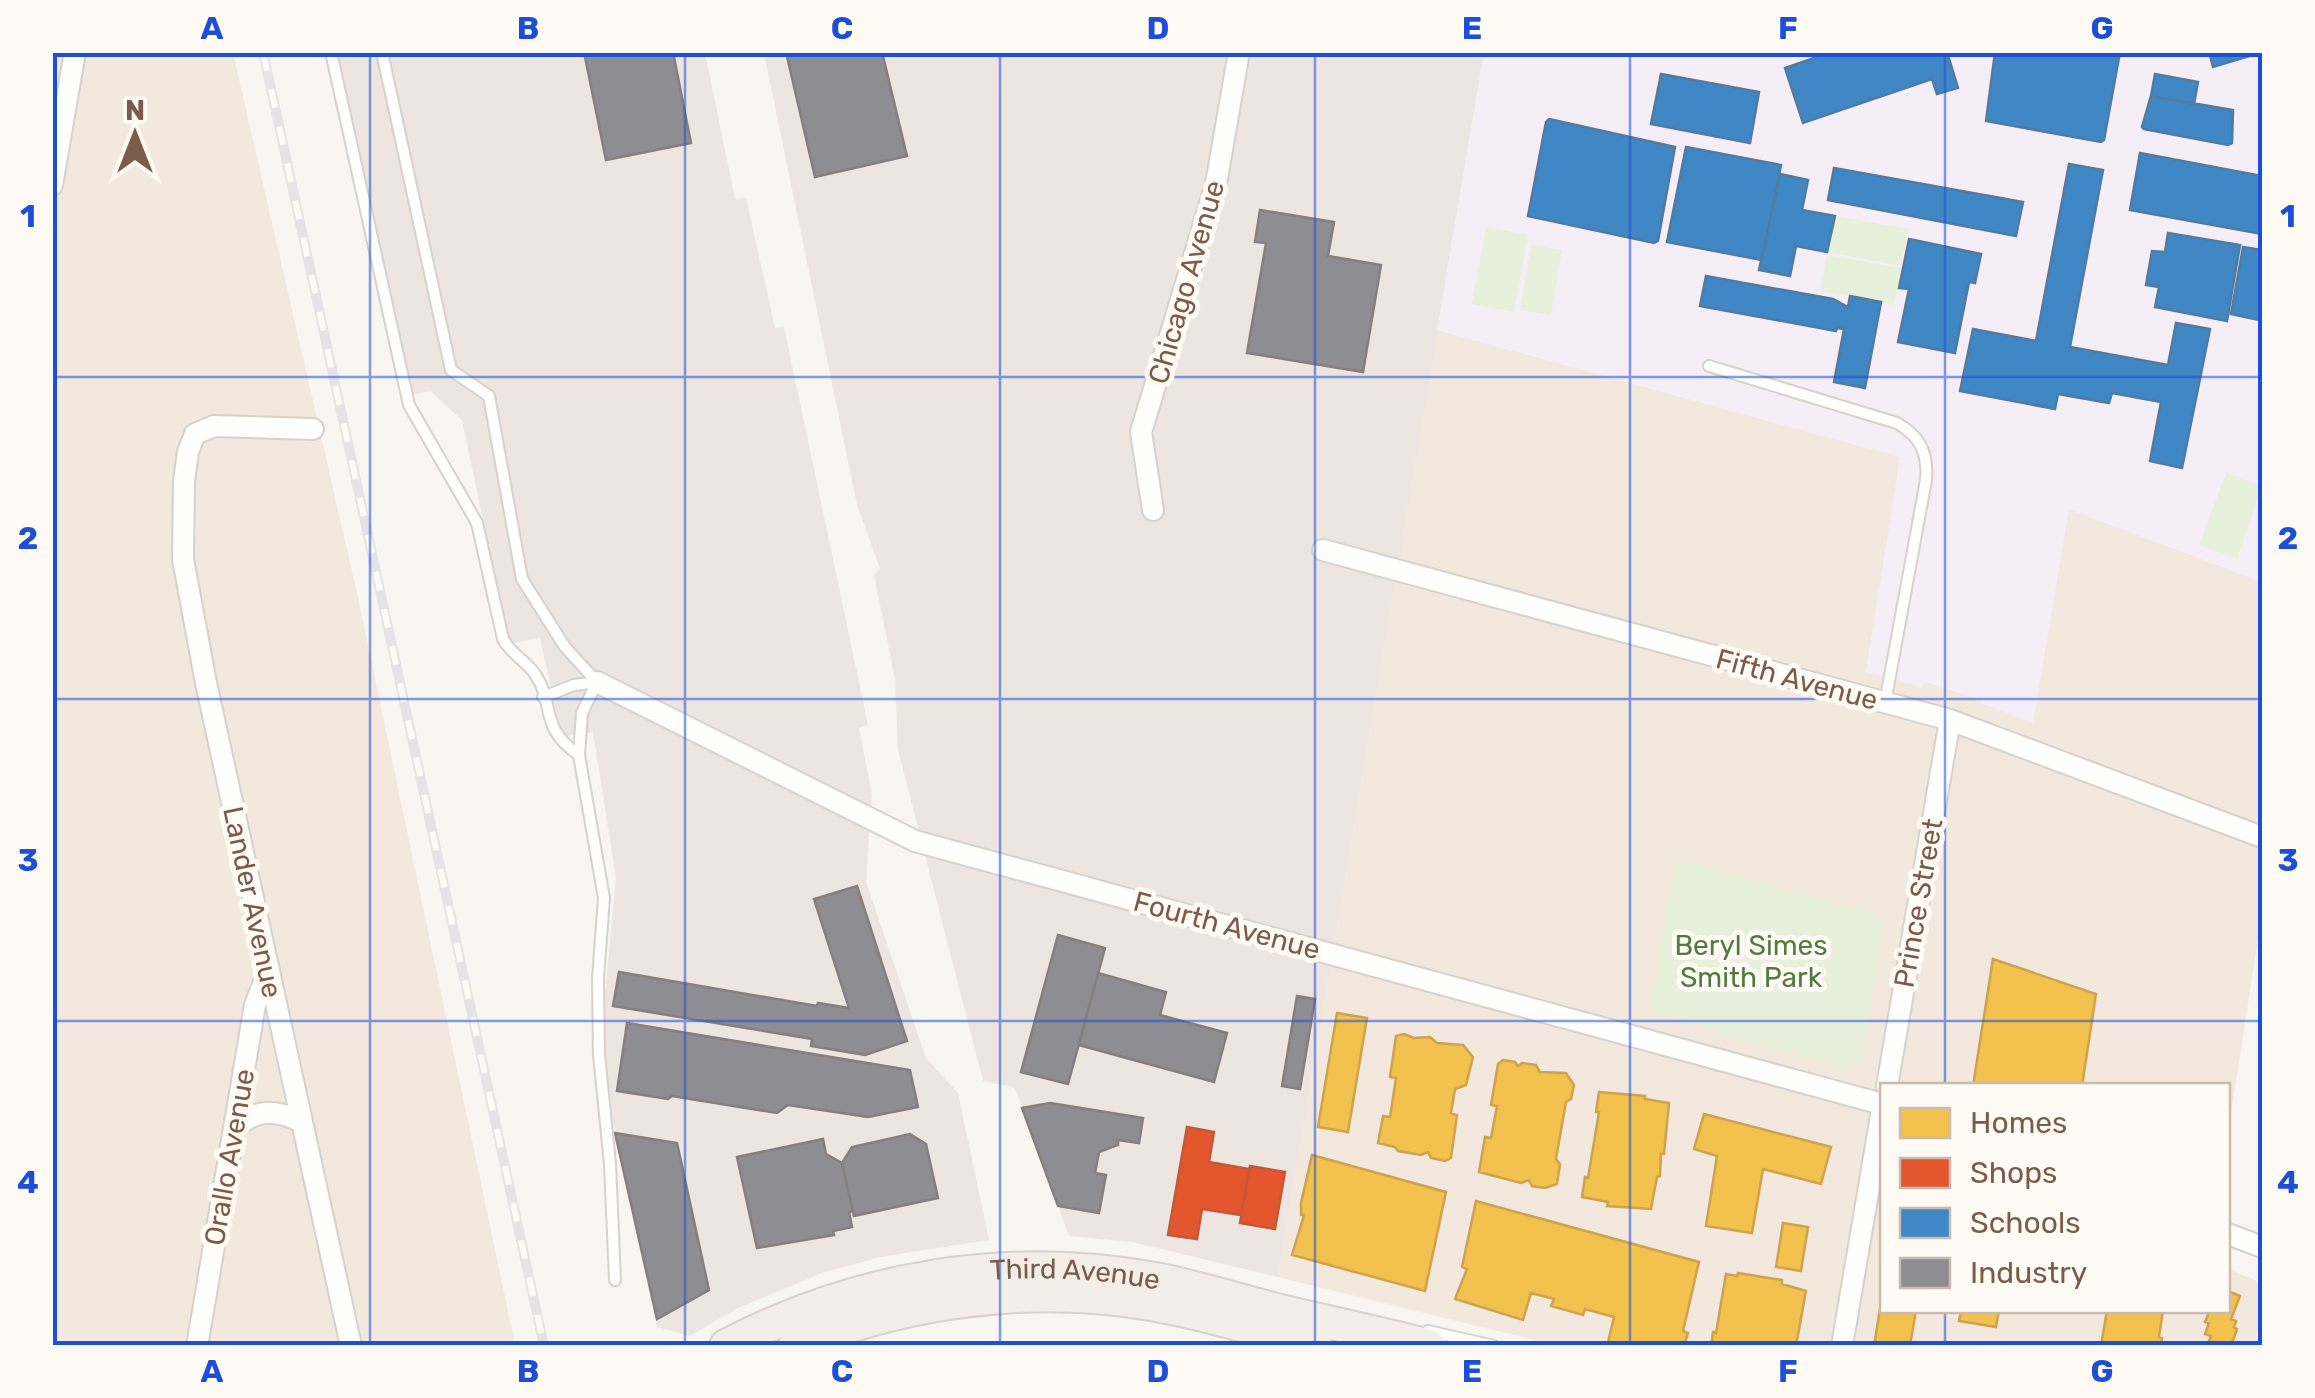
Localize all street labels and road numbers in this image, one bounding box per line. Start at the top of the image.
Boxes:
street label: Chicago Avenue [1142,176,1231,388]
street label: Fifth Avenue [1712,642,1881,717]
street label: Lander Avenue [216,803,289,1001]
street label: Prince Street [1887,816,1950,990]
street label: Fourth Avenue [1130,885,1324,966]
street label: Orallo Avenue [198,1066,261,1248]
street label: Third Avenue [989,1252,1163,1297]

